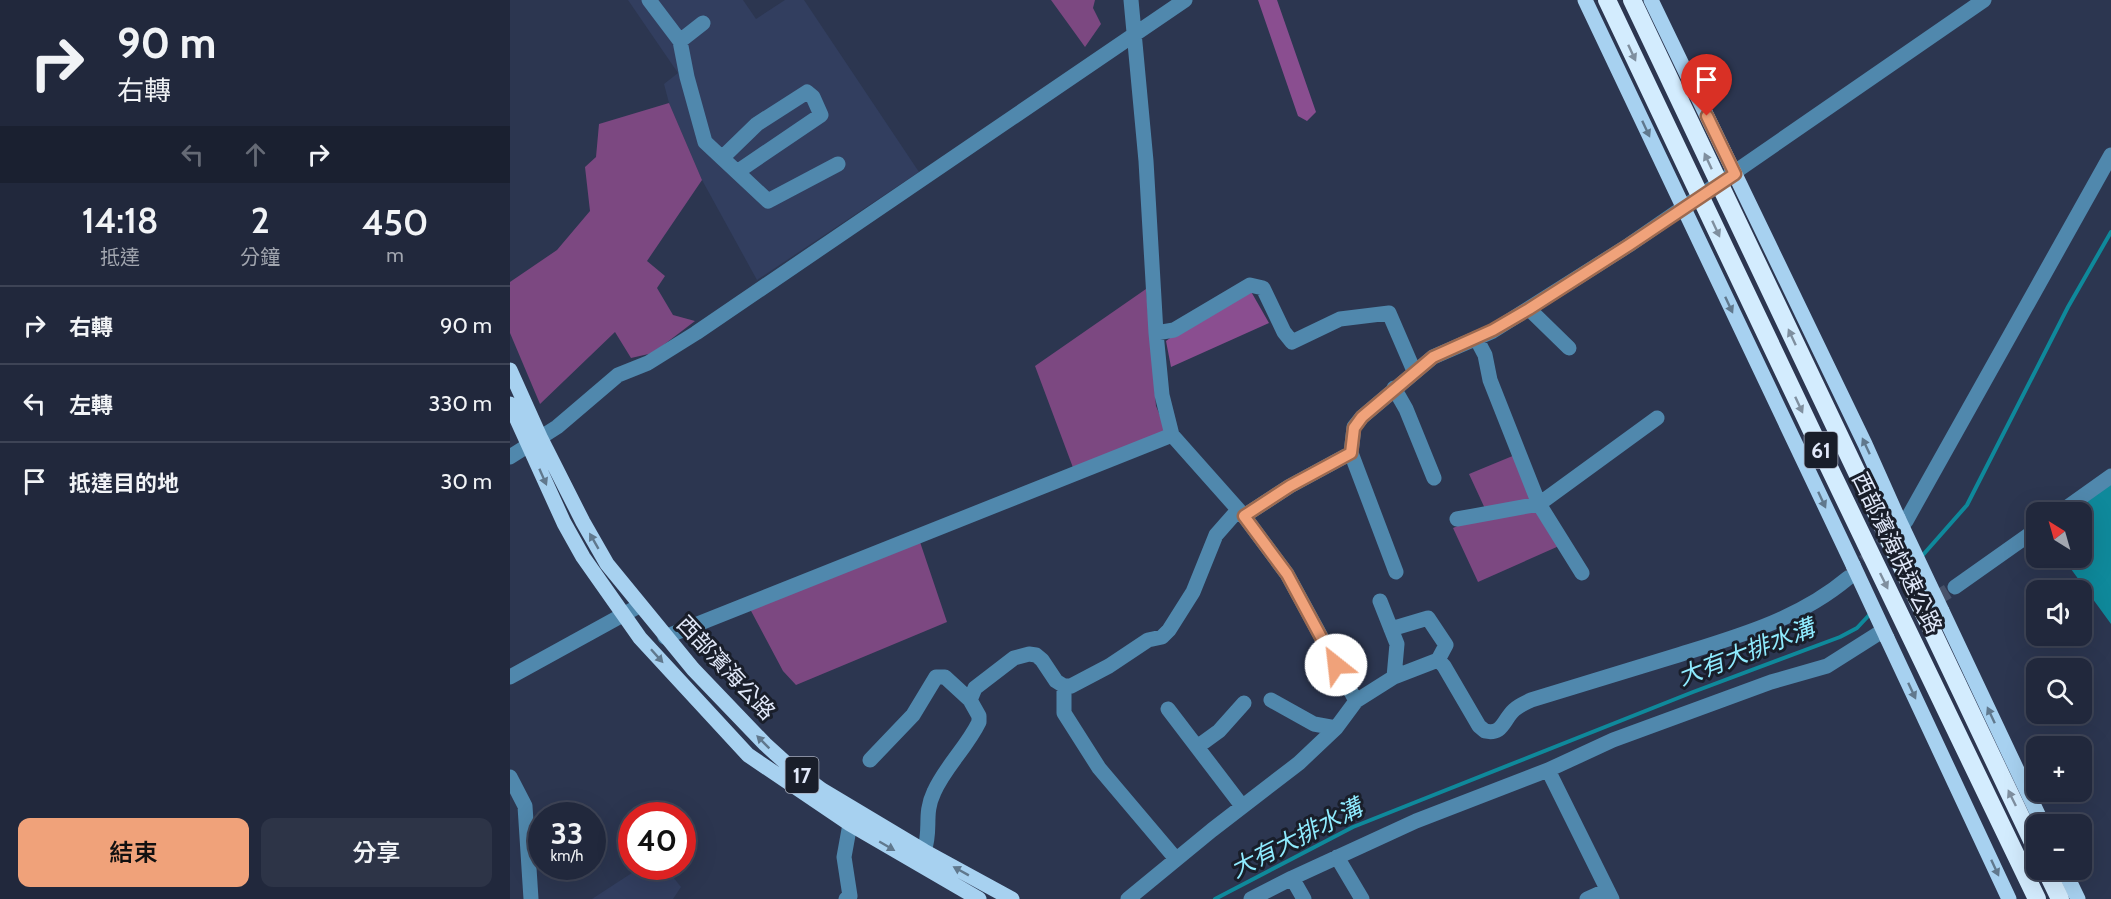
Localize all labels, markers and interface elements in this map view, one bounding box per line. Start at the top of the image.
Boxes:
text: 90 m [117,17,216,69]
icon: right [18,24,96,102]
one-way arrow [1628,44,1637,61]
pin [1681,54,1732,116]
icon: arrive [1690,63,1723,96]
text: 右轉 [117,74,171,107]
one-way arrow [1641,120,1650,137]
icon: left [176,138,209,171]
icon: ahead [239,138,272,171]
icon: right [302,138,335,171]
one-way arrow [1704,153,1713,170]
text: 14:18 [82,198,158,242]
text: 2 [251,198,270,242]
text: 450 [362,200,428,244]
one-way arrow [1711,221,1720,238]
text: m [386,243,404,267]
text: 抵達 [100,245,140,269]
text: 分鐘 [240,245,280,269]
one-way arrow [1725,296,1734,313]
icon: right [18,309,51,342]
text: 90 m [440,312,492,339]
text: 右轉 [69,314,113,341]
one-way arrow [1788,329,1797,346]
icon: left [18,387,51,420]
text: 330 m [429,390,492,417]
text: 左轉 [69,392,113,419]
one-way arrow [1795,397,1804,414]
road number: 61 [1804,432,1838,468]
one-way arrow [1861,437,1870,454]
icon: arrive [18,465,51,498]
text: 30 m [440,468,492,495]
one-way arrow [538,468,548,486]
street label: 西部濱海快速公路 [1846,468,1948,638]
text: 抵達目的地 [69,470,179,497]
one-way arrow [1817,491,1827,509]
north arrow [2026,502,2092,568]
map controls [2026,502,2092,880]
one-way arrow [589,532,599,549]
one-way arrow [1878,572,1888,590]
button: sound [2026,580,2092,646]
street label: 西部濱海公路 [671,611,781,725]
water label: 大有大排水溝 [1674,612,1821,691]
position arrow [1304,633,1368,697]
one-way arrow [650,648,663,663]
button: search [2026,658,2092,724]
one-way arrow [1908,683,1917,700]
one-way arrow [1987,707,1996,724]
one-way arrow [756,735,770,749]
button: + [2026,736,2092,802]
road number: 17 [786,757,818,793]
one-way arrow [2007,789,2016,806]
water label: 大有大排水溝 [1225,791,1369,884]
speed limit sign: 40 [618,802,696,880]
button: − [2026,814,2092,880]
text: 33 [551,815,583,852]
button: 結束 [18,818,249,887]
button: 分享 [261,818,492,887]
one-way arrow [878,840,895,850]
text: km/h [551,847,583,865]
one-way arrow [1990,860,1999,877]
one-way arrow [952,866,969,876]

